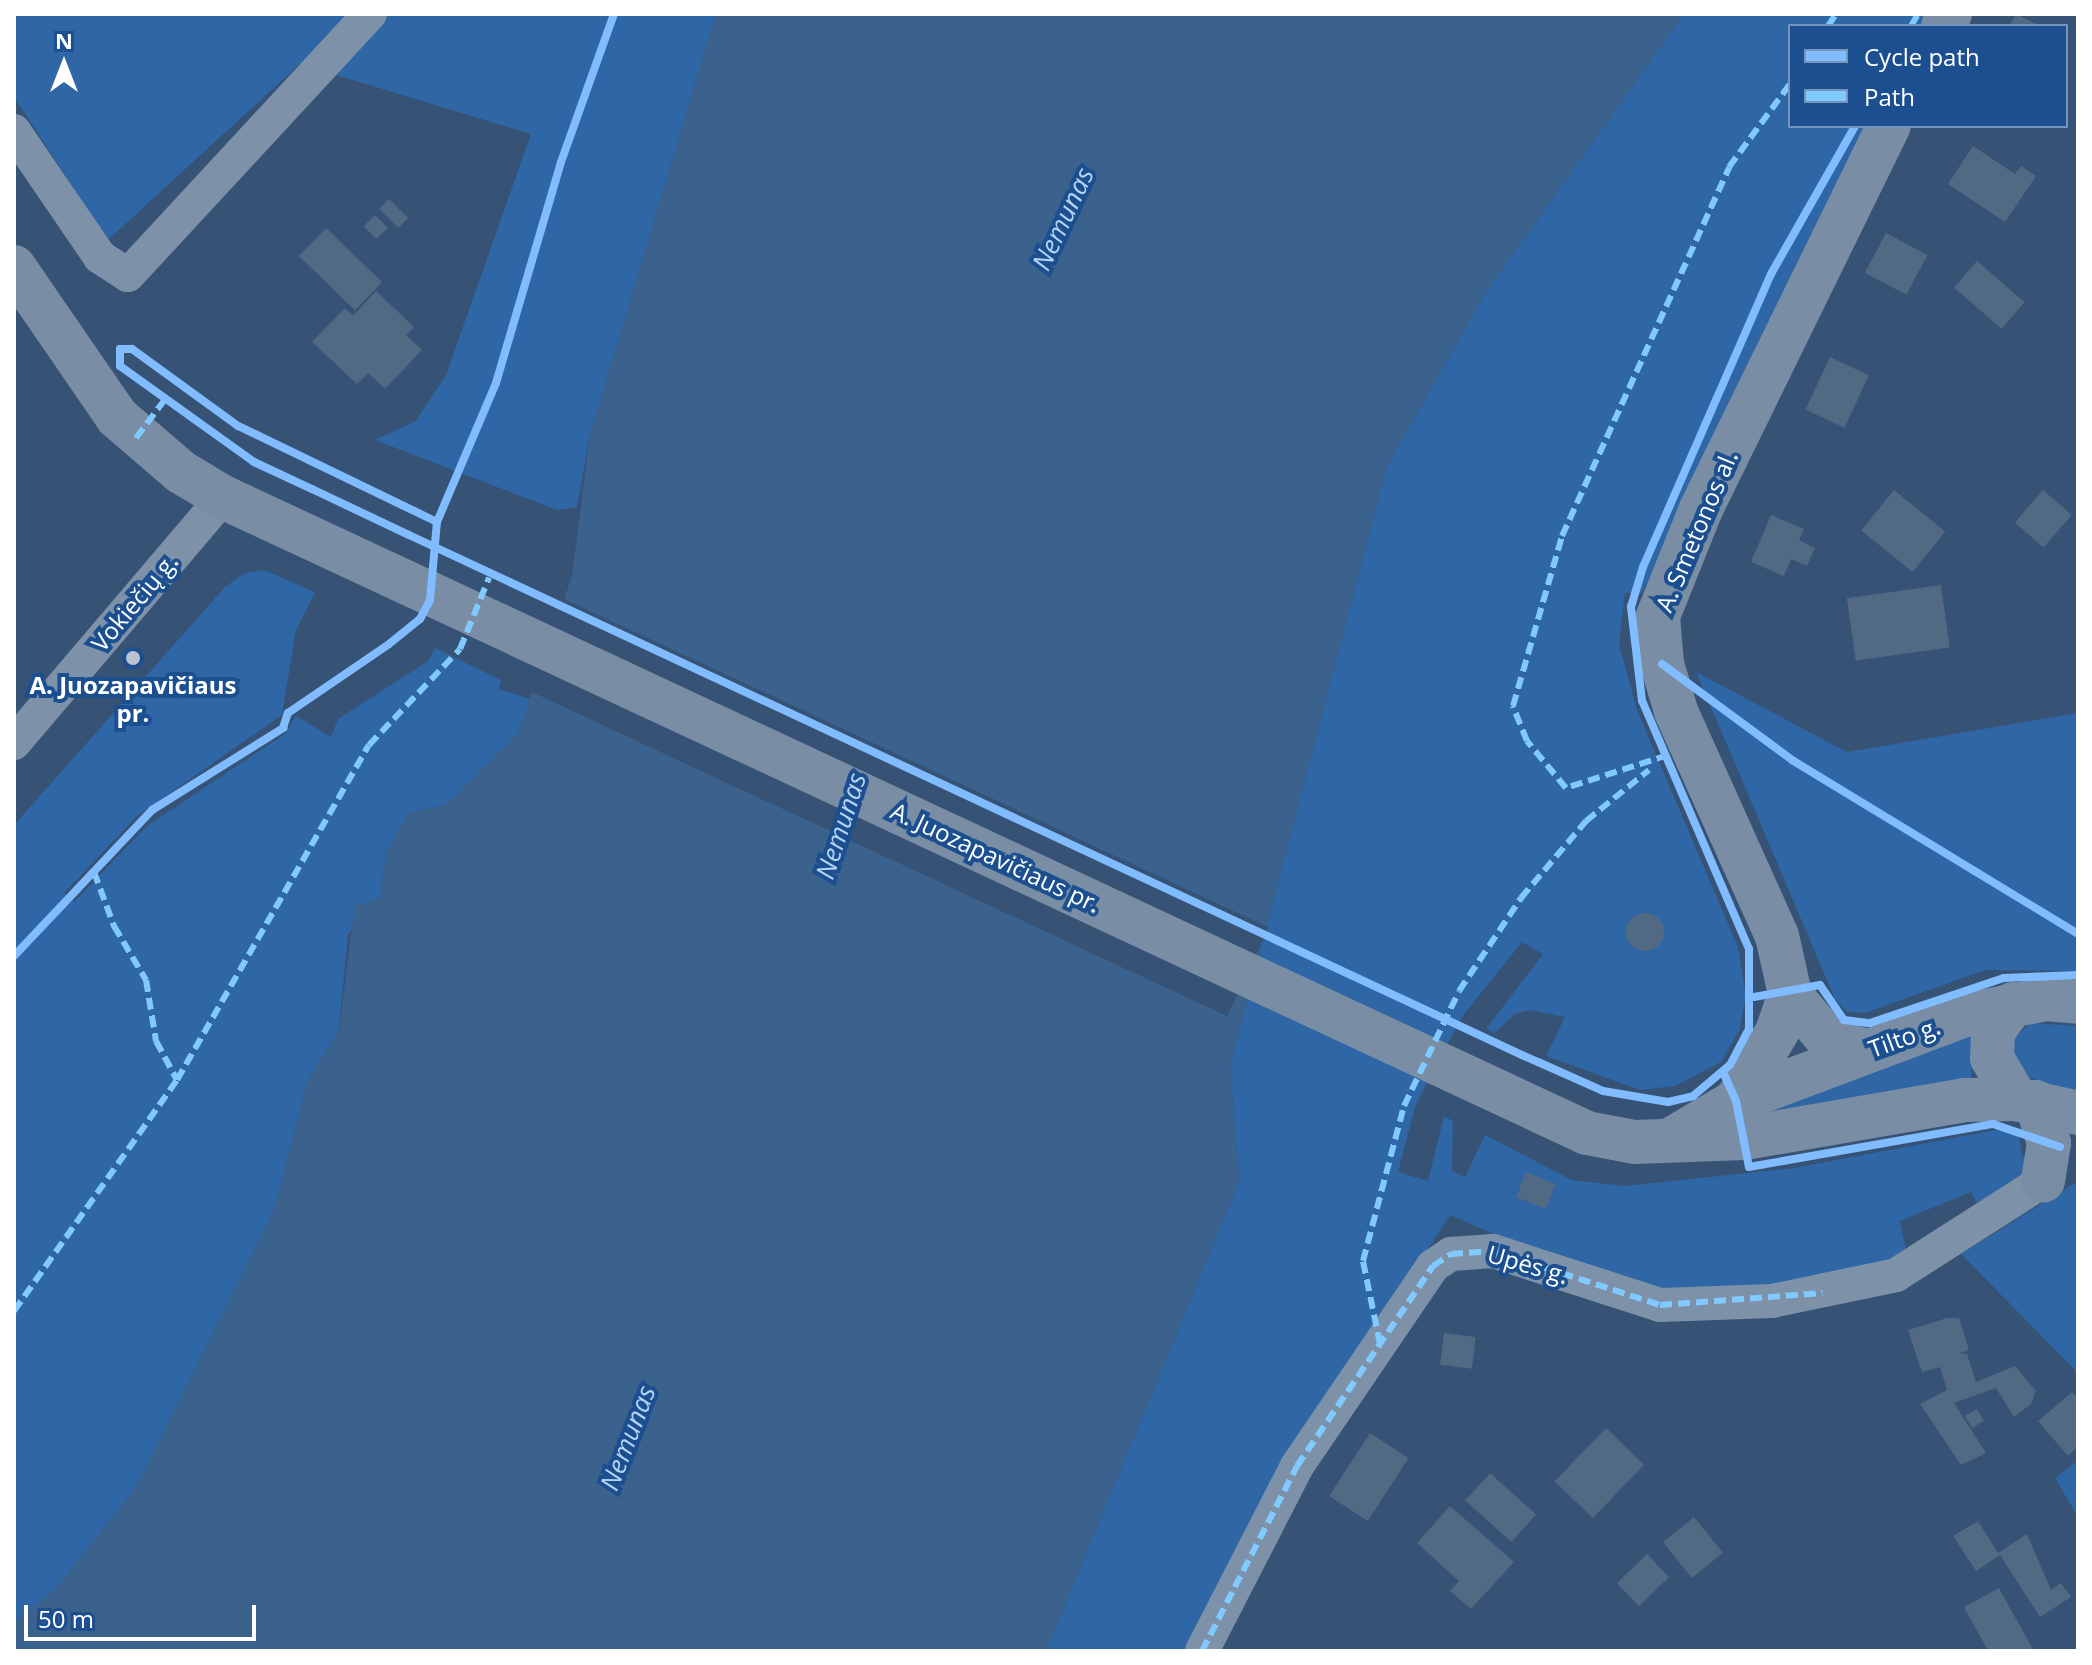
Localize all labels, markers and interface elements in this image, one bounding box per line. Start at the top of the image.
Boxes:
north arrow [24,24,104,104]
legend [1788,24,2068,128]
text: N [55,25,73,55]
text: Cycle path [1864,40,1980,73]
text: Path [1864,80,1915,113]
water label: Nemunas [1026,163,1100,275]
street label: A. Smetonos al. [1649,446,1743,616]
street label: Vokiečių g. [85,547,183,657]
marker: A. Juozapavičiaus pr. [124,649,142,667]
place label: A. Juozapavičiaus pr. [30,671,236,727]
water label: Nemunas [809,769,873,883]
street label: A. Juozapavičiaus pr. [887,796,1105,918]
street label: Tilto g. [1864,1011,1944,1063]
street label: Upės g. [1484,1239,1572,1289]
water label: Nemunas [594,1381,662,1495]
scale bar [28,1589,260,1639]
text: 50 m [38,1602,94,1635]

